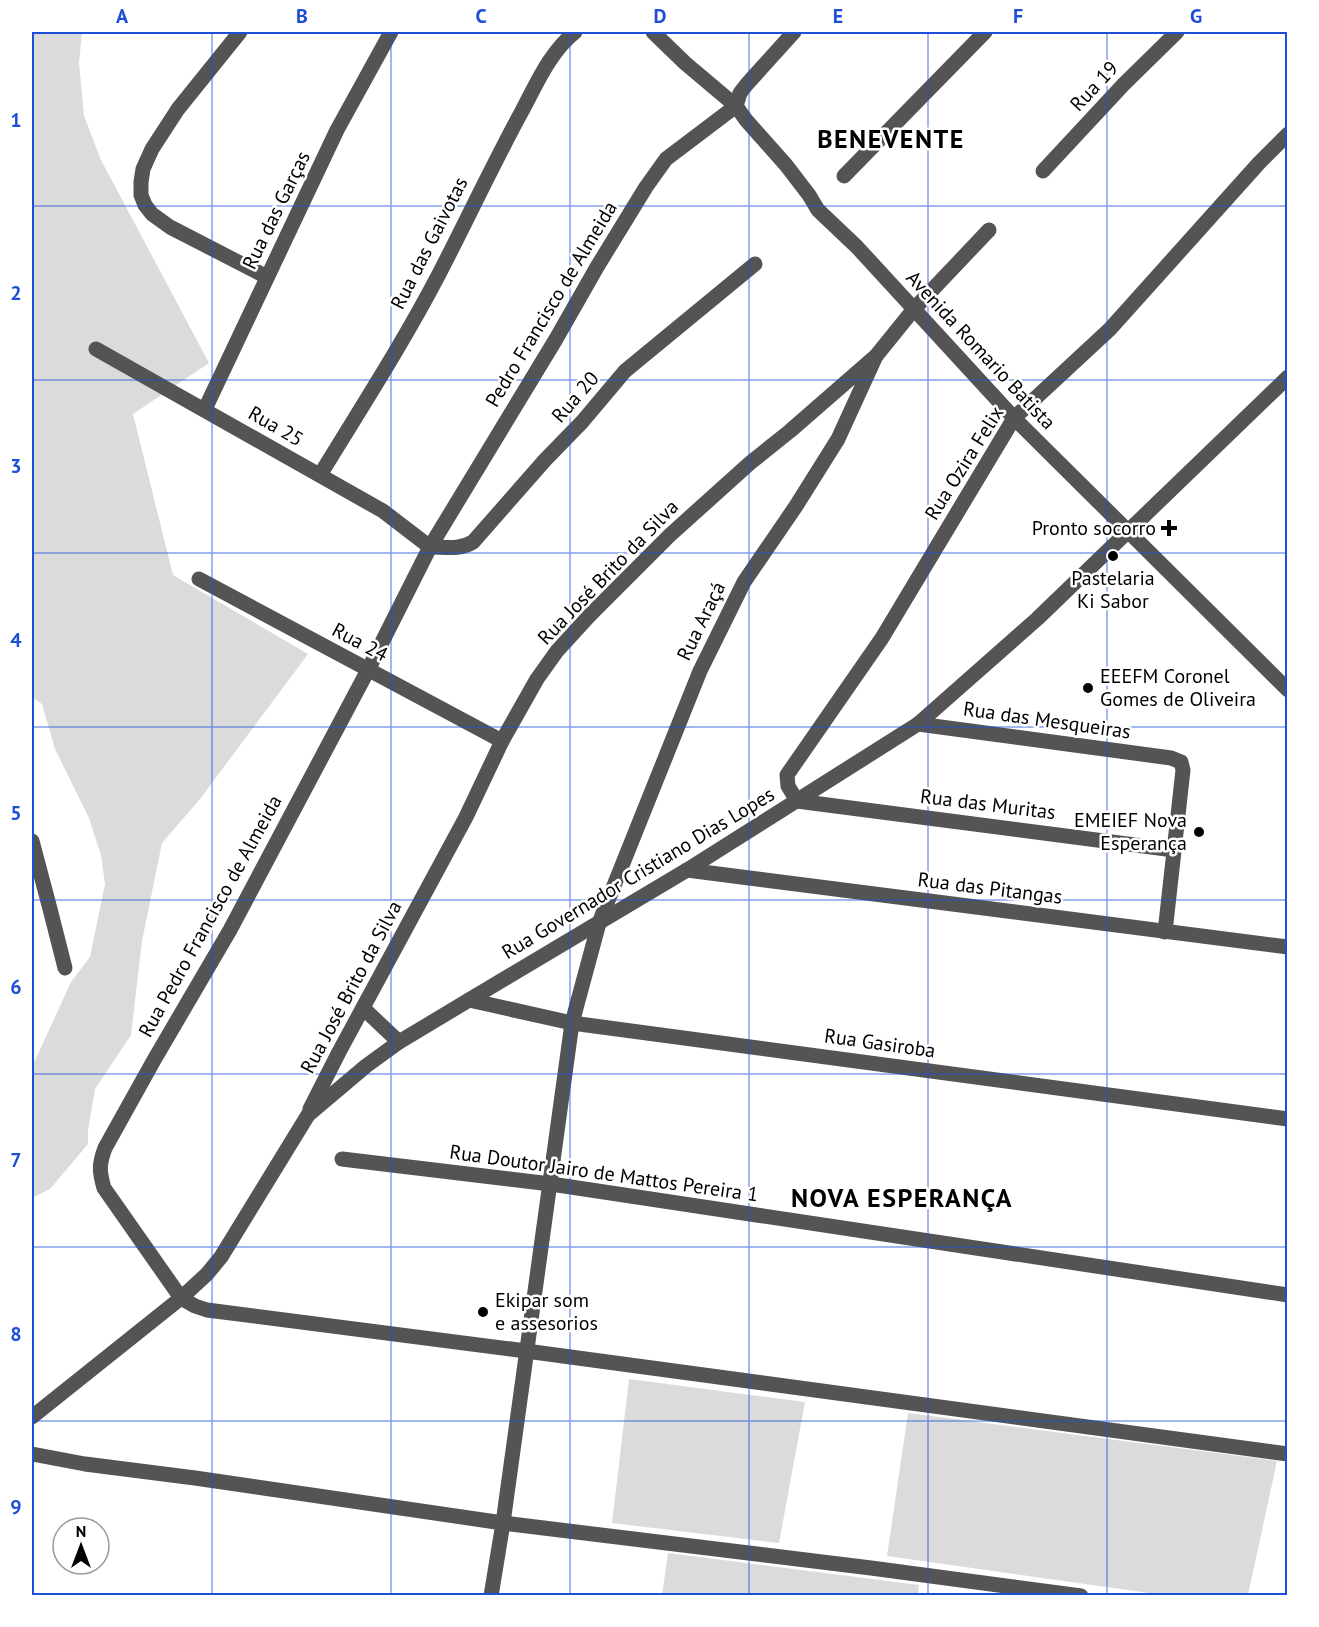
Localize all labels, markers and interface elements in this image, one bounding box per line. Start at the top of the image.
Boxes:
text: A [116,3,129,29]
text: B [296,3,308,29]
text: C [475,3,487,29]
text: D [654,3,667,29]
text: E [833,3,843,29]
text: F [1013,3,1023,29]
text: G [1190,3,1202,29]
street label: Rua 19 [1064,55,1124,117]
text: 1 [10,107,22,133]
district label: BENEVENTE [817,122,965,155]
street label: Rua das Garças [236,147,316,273]
street label: Rua das Gaivotas [385,173,473,313]
street label: Pedro Francisco de Almeida [479,196,623,412]
street label: Avenida Romario Batista [901,265,1061,435]
text: 2 [10,280,22,306]
street label: Rua 20 [546,366,604,428]
street label: Rua 25 [244,400,308,452]
street label: Rua Ozira Felix [919,401,1009,525]
text: 3 [10,453,22,479]
street label: Rua José Brito da Silva [532,494,684,650]
place label: Pronto socorro [1032,515,1156,541]
marker: Pronto socorro [1160,519,1178,537]
marker: Pastelaria Ki Sabor [1106,549,1120,563]
place label: Pastelaria Ki Sabor [1071,565,1155,614]
street label: Rua Araçá [671,577,731,665]
street label: Rua 24 [328,617,392,667]
text: 4 [10,627,22,653]
place label: EEEFM Coronel Gomes de Oliveira [1100,663,1256,712]
marker: EEEFM Coronel Gomes de Oliveira [1081,681,1095,695]
street label: Rua das Mesqueiras [962,695,1132,745]
street label: Rua Governador Cristiano Dias Lopes [497,781,779,965]
street label: Rua das Muritas [919,783,1057,825]
street label: Rua Pedro Francisco de Almeida [132,790,288,1042]
text: 5 [10,800,22,826]
place label: EMEIEF Nova Esperança [1074,807,1187,856]
marker: EMEIEF Nova Esperança [1192,825,1206,839]
street label: Rua das Pitangas [916,866,1064,910]
street label: Rua José Brito da Silva [294,896,408,1078]
text: 6 [10,974,22,1000]
street label: Rua Gasiroba [823,1022,937,1064]
street label: Rua Doutor Jairo de Mattos Pereira 1 [448,1138,760,1208]
text: 7 [10,1147,22,1173]
district label: NOVA ESPERANÇA [791,1181,1013,1214]
place label: Ekipar som e assesorios [495,1287,598,1336]
marker: Ekipar som e assesorios [476,1305,490,1319]
text: 8 [10,1321,22,1347]
text: 9 [10,1494,22,1520]
north arrow [51,1516,111,1576]
text: N [76,1521,86,1541]

